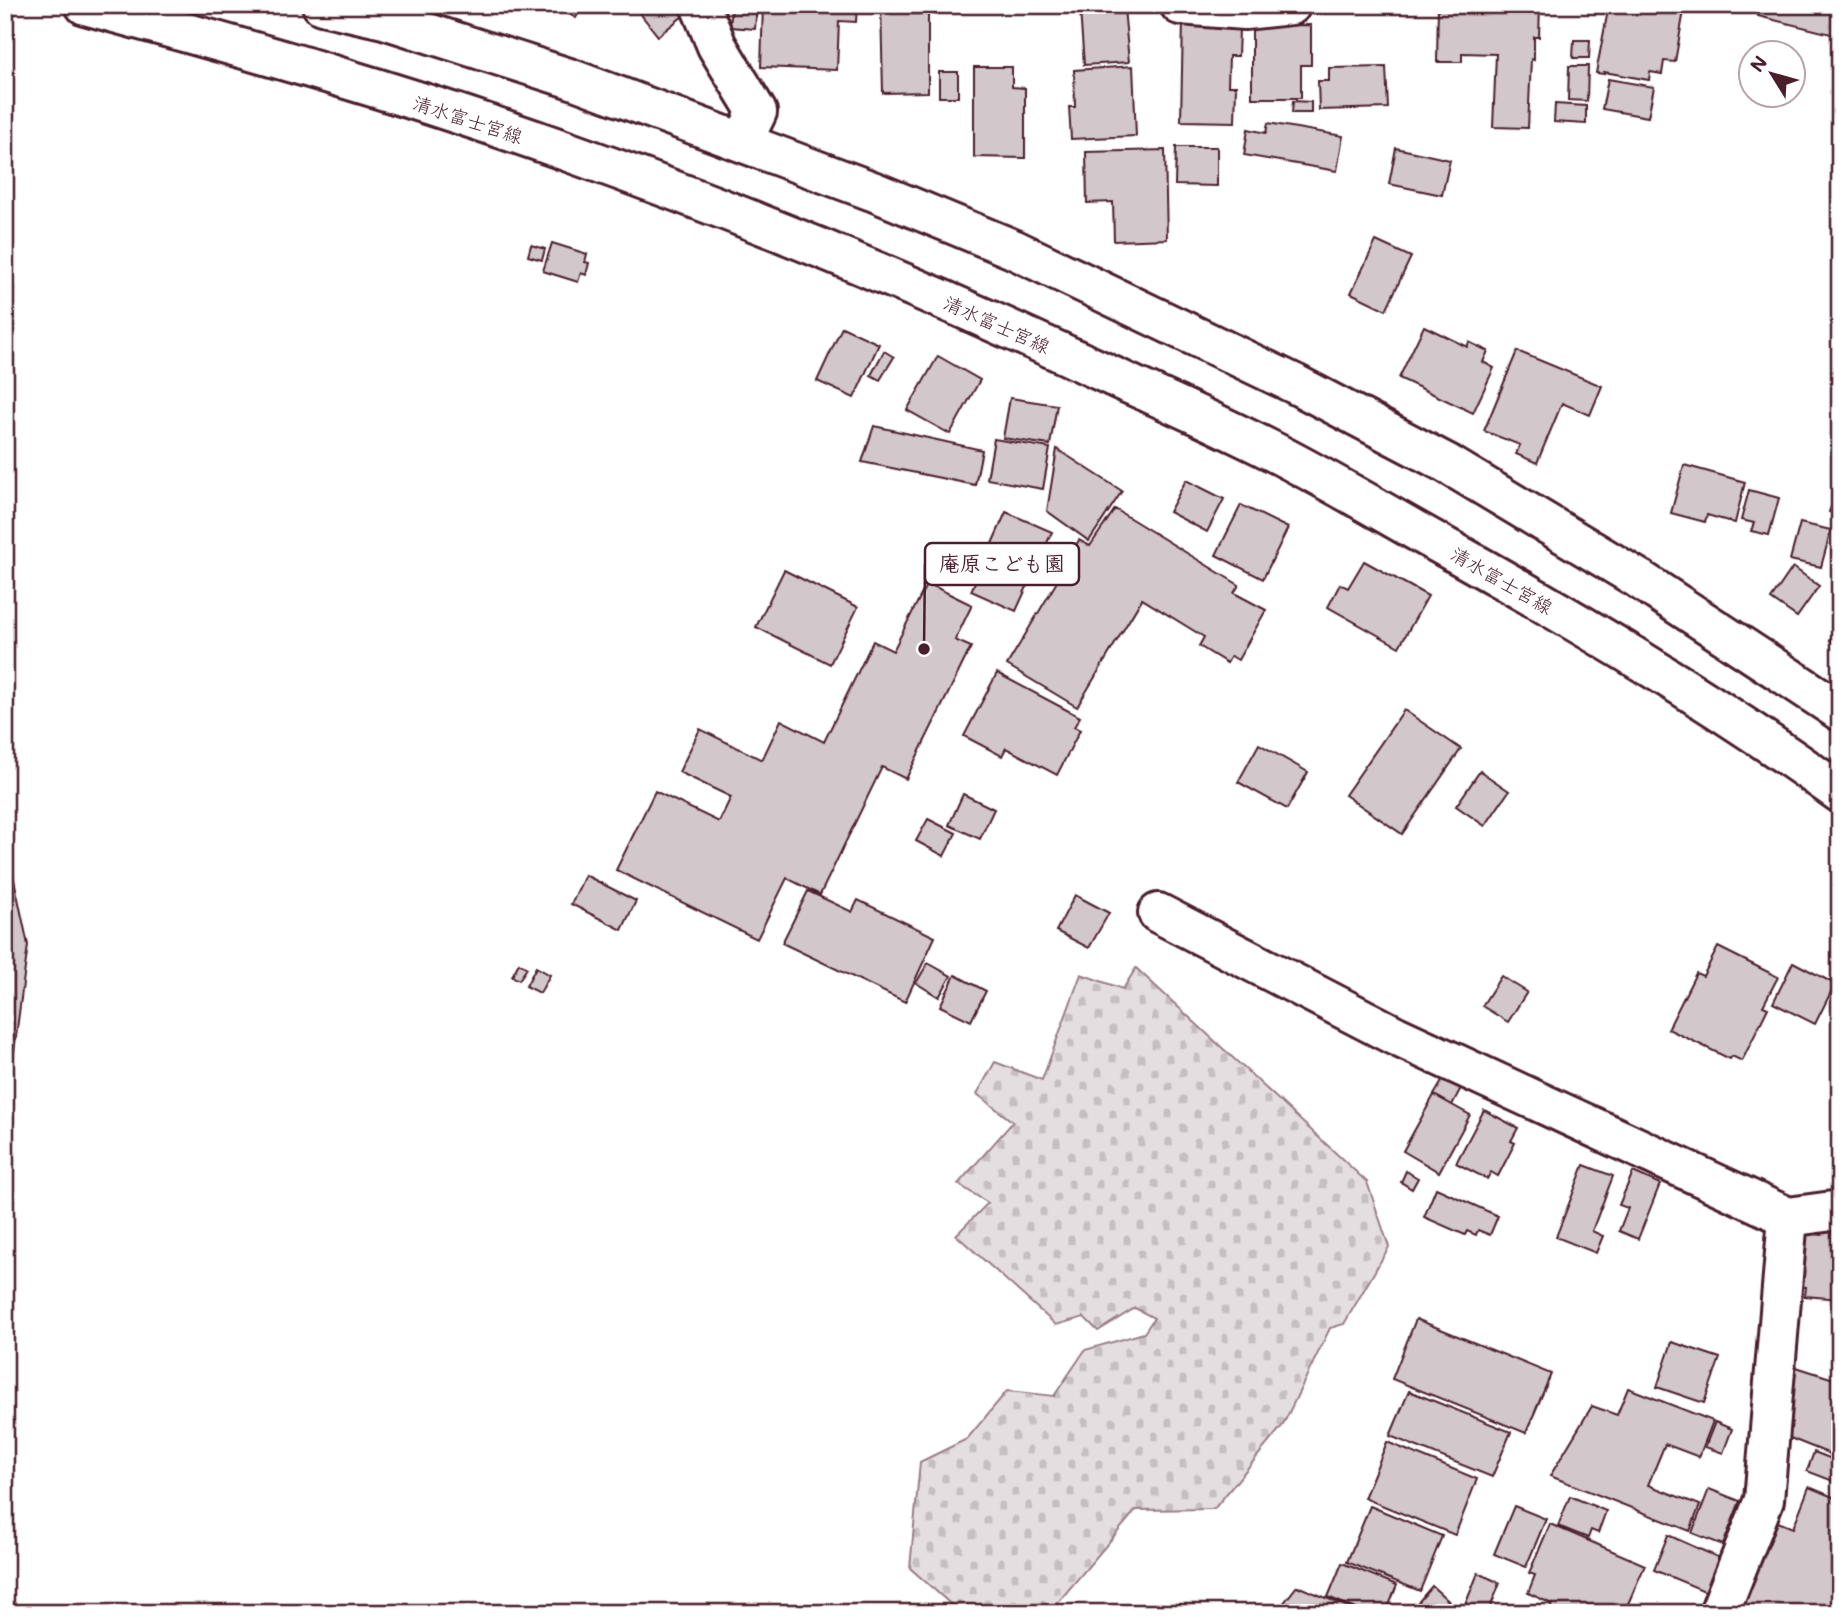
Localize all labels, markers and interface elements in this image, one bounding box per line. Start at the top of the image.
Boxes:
north arrow [1736,38,1806,108]
text: N [1744,50,1772,77]
street label: 清水富士宮線 [410,89,526,149]
street label: 清水富士宮線 [940,289,1054,359]
street label: 清水富士宮線 [1446,541,1558,619]
callout: 庵原こども園 [925,543,1079,585]
text: 庵原こども園 [939,549,1065,576]

